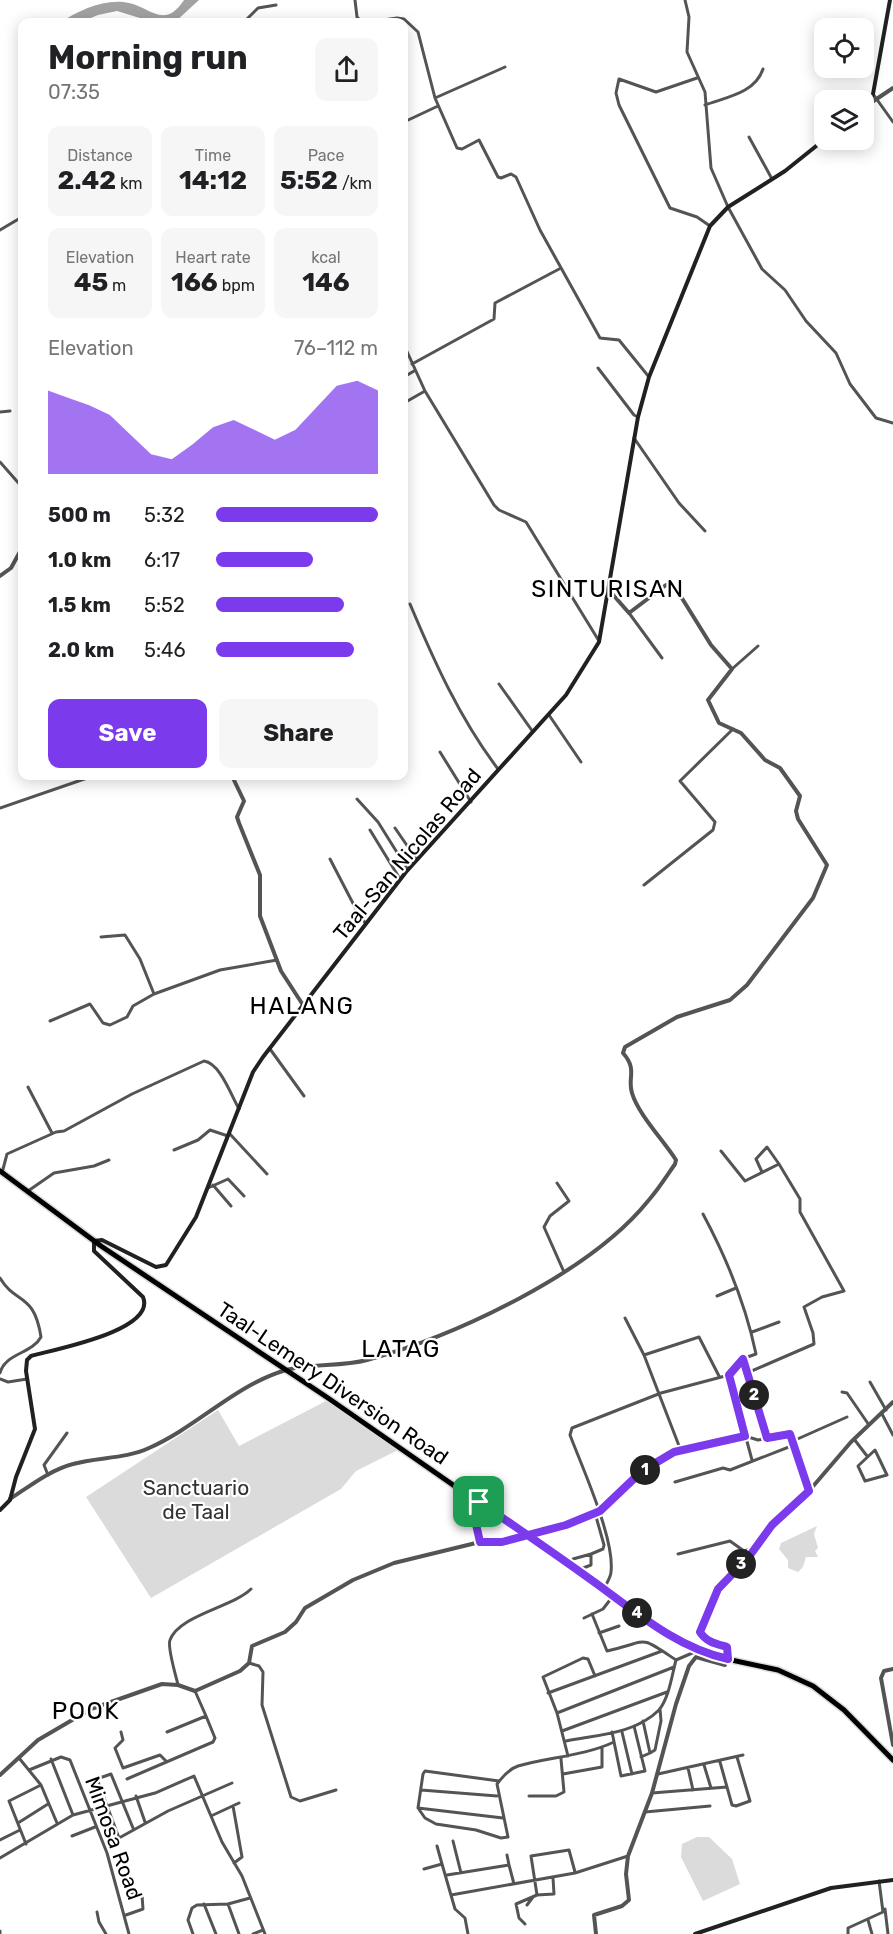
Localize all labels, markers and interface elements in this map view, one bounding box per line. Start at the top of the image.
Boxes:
map controls [814,18,874,150]
button: locate [814,18,874,78]
text: Morning run [48,38,248,77]
button: share [315,38,378,101]
text: 07:35 [48,80,100,104]
button: layers [814,90,874,150]
text: Distance [67,146,133,165]
text: Time [195,146,231,165]
text: Pace [308,146,344,165]
text: 2.42 [57,165,116,196]
text: 14:12 [179,165,247,196]
text: 5:52 [280,165,338,196]
text: km [116,174,143,193]
text: /km [338,174,372,193]
text: Elevation [66,248,134,267]
text: Heart rate [175,248,251,267]
text: kcal [311,248,341,267]
text: 45 [74,267,108,298]
text: 166 [171,267,218,298]
text: 146 [302,267,350,298]
text: m [108,276,126,295]
text: bpm [218,276,255,295]
text: Elevation [48,336,134,360]
text: 76–112 m [294,336,378,360]
text: 500 m [48,503,111,527]
text: 5:32 [144,503,185,527]
text: 1.0 km [48,548,111,572]
text: 6:17 [144,548,180,572]
district label: SINTURISAN [531,575,685,603]
text: 1.5 km [48,593,111,617]
text: 5:52 [144,593,185,617]
text: 2.0 km [48,638,114,662]
text: 5:46 [144,638,185,662]
button: Save [48,699,207,768]
button: Share [219,699,378,768]
street label: Taal-San Nicolas Road [328,763,486,945]
district label: HALANG [250,992,354,1020]
street label: Taal-Lemery Diversion Road [213,1296,453,1470]
district label: LATAG [361,1335,441,1363]
pin: 2 [739,1380,769,1410]
text: 2 [749,1385,759,1404]
pin: 1 [630,1455,660,1485]
text: 1 [641,1460,649,1479]
park label: Sanctuario de Taal [143,1475,249,1524]
pin [453,1476,504,1527]
icon: arrive [462,1485,495,1518]
pin: 3 [726,1549,756,1579]
text: 3 [736,1554,746,1573]
pin: 4 [622,1598,652,1628]
text: 4 [632,1603,642,1622]
district label: POOK [52,1697,120,1725]
street label: Mimosa Road [80,1773,148,1903]

